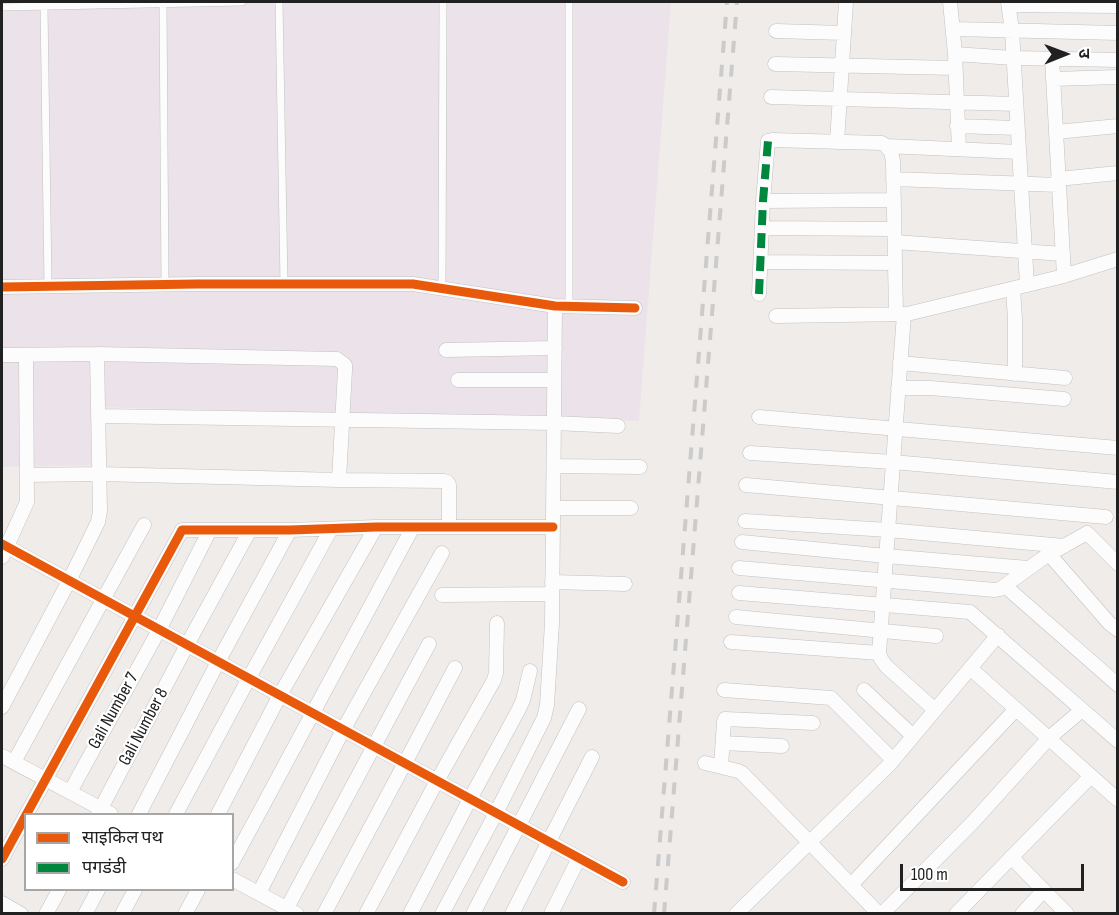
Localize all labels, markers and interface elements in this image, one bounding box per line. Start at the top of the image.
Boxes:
north arrow [1035,24,1095,84]
text: उ [1074,49,1093,59]
street label: Gali Number 7 [84,669,144,753]
street label: Gali Number 8 [115,685,173,769]
legend [24,813,234,891]
text: साइकिल पथ [82,827,163,848]
scale bar [903,852,1088,890]
text: पगडंडी [82,857,126,878]
text: 100 m [911,864,948,885]

